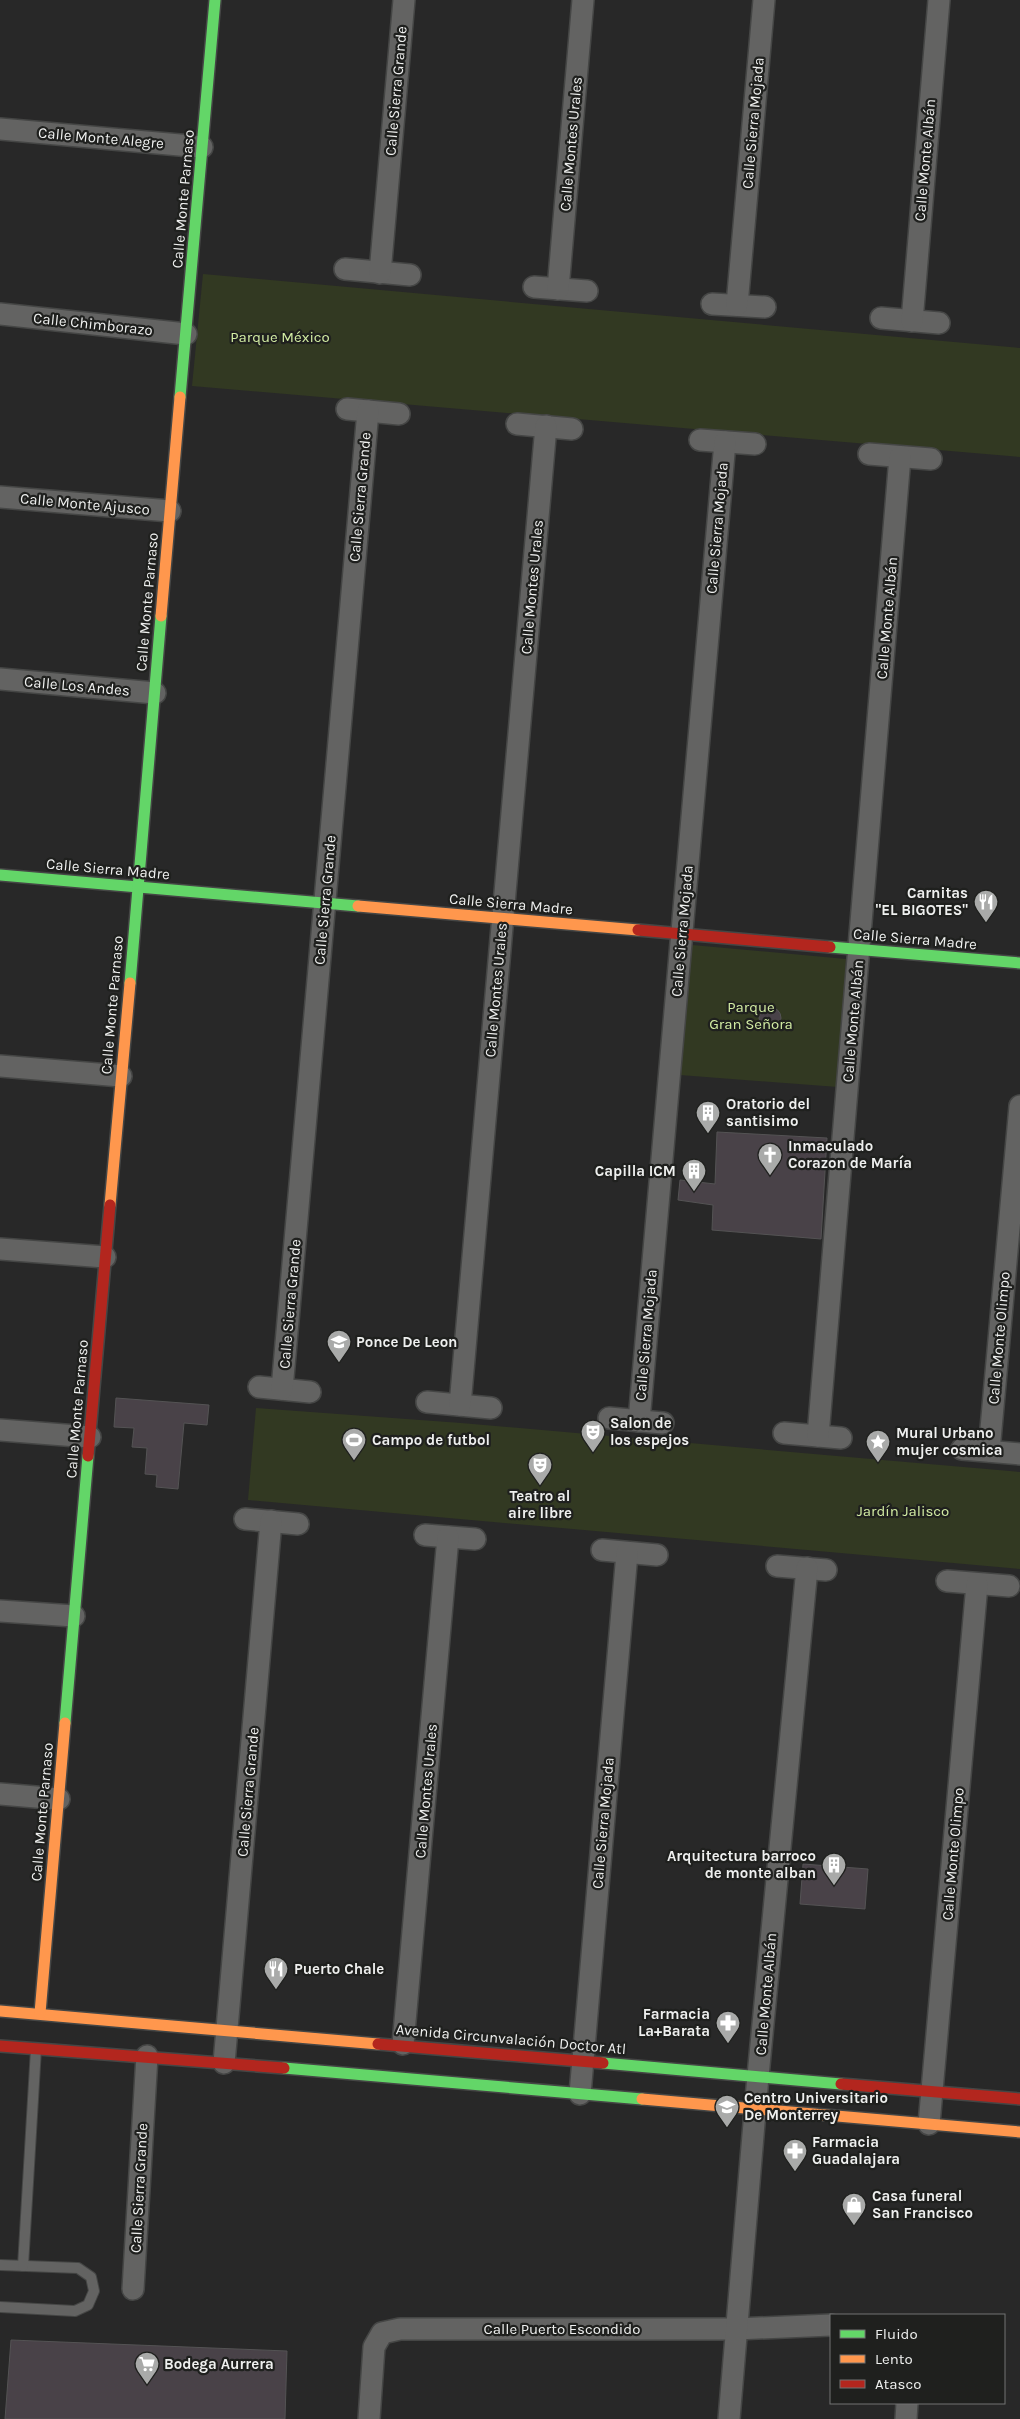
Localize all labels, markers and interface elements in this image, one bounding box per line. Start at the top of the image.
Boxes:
street label: Calle Sierra Grande [381,25,411,157]
street label: Calle Sierra Mojada [738,56,768,190]
street label: Calle Montes Urales [556,76,586,212]
street label: Calle Monte Albán [911,98,939,222]
street label: Calle Monte Alegre [37,124,165,152]
street label: Calle Monte Parnaso [168,129,198,269]
street label: Calle Chimborazo [32,309,154,339]
park label: Parque México [230,328,330,346]
street label: Calle Sierra Grande [345,431,375,563]
street label: Calle Sierra Mojada [702,461,732,595]
street label: Calle Monte Ajusco [19,489,151,519]
street label: Calle Montes Urales [517,519,547,655]
street label: Calle Monte Parnaso [132,532,162,672]
street label: Calle Monte Albán [873,556,901,680]
street label: Calle Los Andes [23,672,131,700]
street label: Calle Sierra Grande [310,834,340,966]
street label: Calle Sierra Madre [45,855,171,883]
street label: Calle Sierra Mojada [667,864,697,998]
place label: Carnitas "EL BIGOTES" [876,884,968,919]
restaurant icon: Carnitas "EL BIGOTES" [973,889,999,923]
street label: Calle Sierra Madre [448,890,574,918]
street label: Calle Montes Urales [481,922,511,1058]
street label: Calle Sierra Madre [852,925,978,953]
street label: Calle Monte Parnaso [97,935,127,1075]
street label: Calle Monte Albán [839,959,867,1083]
park label: Parque Gran Señora [709,998,793,1033]
place label: Oratorio del santisimo [726,1095,810,1130]
building icon: Oratorio del santisimo [695,1100,721,1134]
place label: Inmaculado Corazon de María [788,1137,912,1172]
church icon: Inmaculado Corazon de María [757,1142,783,1176]
building icon: Capilla ICM [681,1158,707,1192]
place label: Capilla ICM [595,1162,676,1180]
street label: Calle Sierra Grande [275,1238,305,1370]
street label: Calle Sierra Mojada [631,1268,661,1402]
street label: Calle Monte Olimpo [984,1271,1014,1405]
school or university icon: Ponce De Leon [326,1329,352,1363]
place label: Ponce De Leon [356,1333,457,1351]
street label: Calle Monte Parnaso [62,1339,92,1479]
place label: Salon de los espejos [610,1414,689,1449]
theatre icon: Salon de los espejos [580,1419,606,1453]
place label: Mural Urbano mujer cosmica [896,1424,1003,1459]
sports icon: Campo de futbol [341,1427,367,1461]
place icon: Mural Urbano mujer cosmica [865,1429,891,1463]
place label: Campo de futbol [372,1431,490,1449]
theatre icon: Teatro al aire libre [527,1452,553,1486]
place label: Teatro al aire libre [508,1487,572,1522]
park label: Jardín Jalisco [857,1502,949,1520]
street label: Calle Montes Urales [411,1723,441,1859]
street label: Calle Sierra Grande [233,1726,263,1858]
street label: Calle Monte Parnaso [27,1742,57,1882]
street label: Calle Sierra Mojada [588,1756,618,1890]
street label: Calle Monte Olimpo [938,1787,968,1921]
place label: Arquitectura barroco de monte alban [667,1847,816,1882]
building icon: Arquitectura barroco de monte alban [821,1852,847,1886]
street label: Calle Monte Albán [752,1932,780,2056]
restaurant icon: Puerto Chale [263,1956,289,1990]
place label: Puerto Chale [294,1960,384,1978]
place label: Farmacia La+Barata [638,2005,710,2040]
pharmacy icon: Farmacia La+Barata [715,2010,741,2044]
street label: Avenida Circunvalación Doctor Atl [395,2020,627,2058]
place label: Centro Universitario De Monterrey [744,2089,888,2124]
school or university icon: Centro Universitario De Monterrey [714,2094,740,2128]
street label: Calle Sierra Grande [127,2123,151,2253]
place label: Farmacia Guadalajara [812,2133,900,2168]
pharmacy icon: Farmacia Guadalajara [782,2138,808,2172]
place label: Casa funeral San Francisco [872,2187,973,2222]
shop icon: Casa funeral San Francisco [841,2192,867,2226]
legend [830,2314,1005,2404]
street label: Calle Puerto Escondido [484,2320,640,2338]
text: Fluido [875,2325,918,2343]
text: Lento [875,2350,913,2368]
supermarket icon: Bodega Aurrera [134,2351,160,2385]
place label: Bodega Aurrera [164,2355,274,2373]
text: Atasco [875,2375,921,2393]

